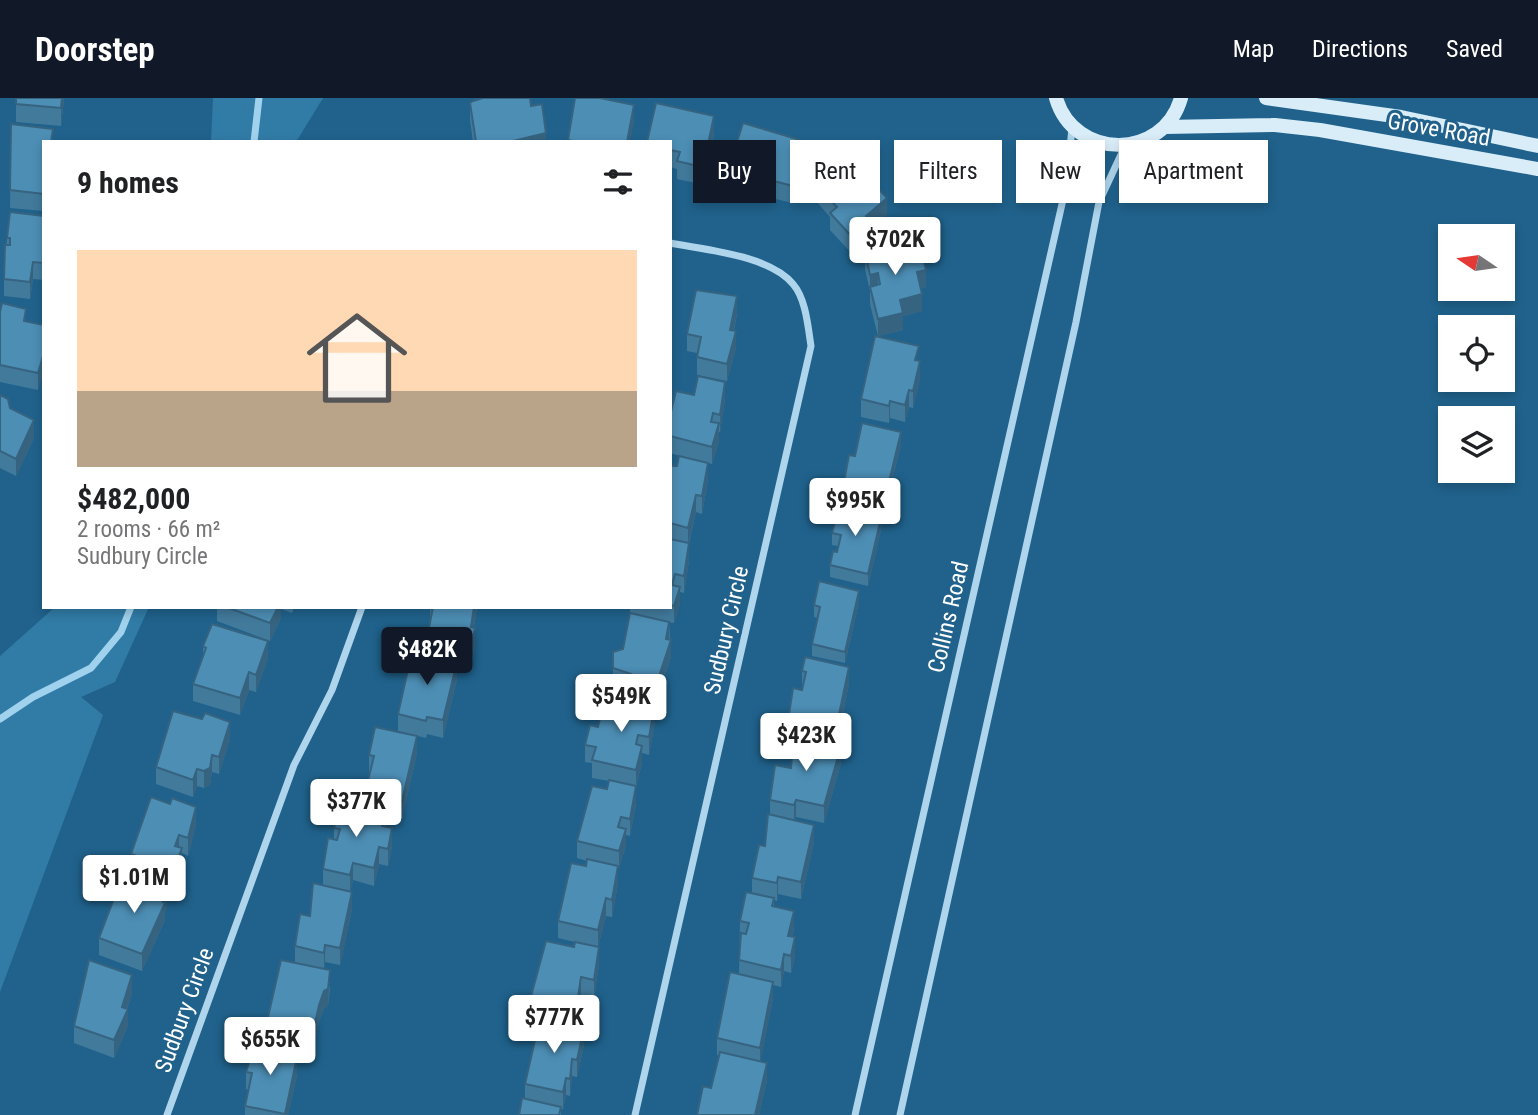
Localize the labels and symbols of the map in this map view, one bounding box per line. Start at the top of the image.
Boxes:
street label: Grove Road [1386,107,1492,152]
pin: $702K [846,218,944,277]
north arrow [1438,224,1516,301]
pin: $995K [806,478,904,538]
street label: Collins Road [923,559,974,675]
street label: Sudbury Circle [699,563,754,697]
pin: $482K [378,628,476,687]
pin: $549K [572,674,670,734]
pin: $423K [757,714,855,773]
pin: $377K [307,780,405,839]
pin: $1.01M [77,856,191,915]
street label: Sudbury Circle [149,944,220,1076]
pin: $777K [505,996,603,1055]
pin: $655K [221,1018,319,1077]

